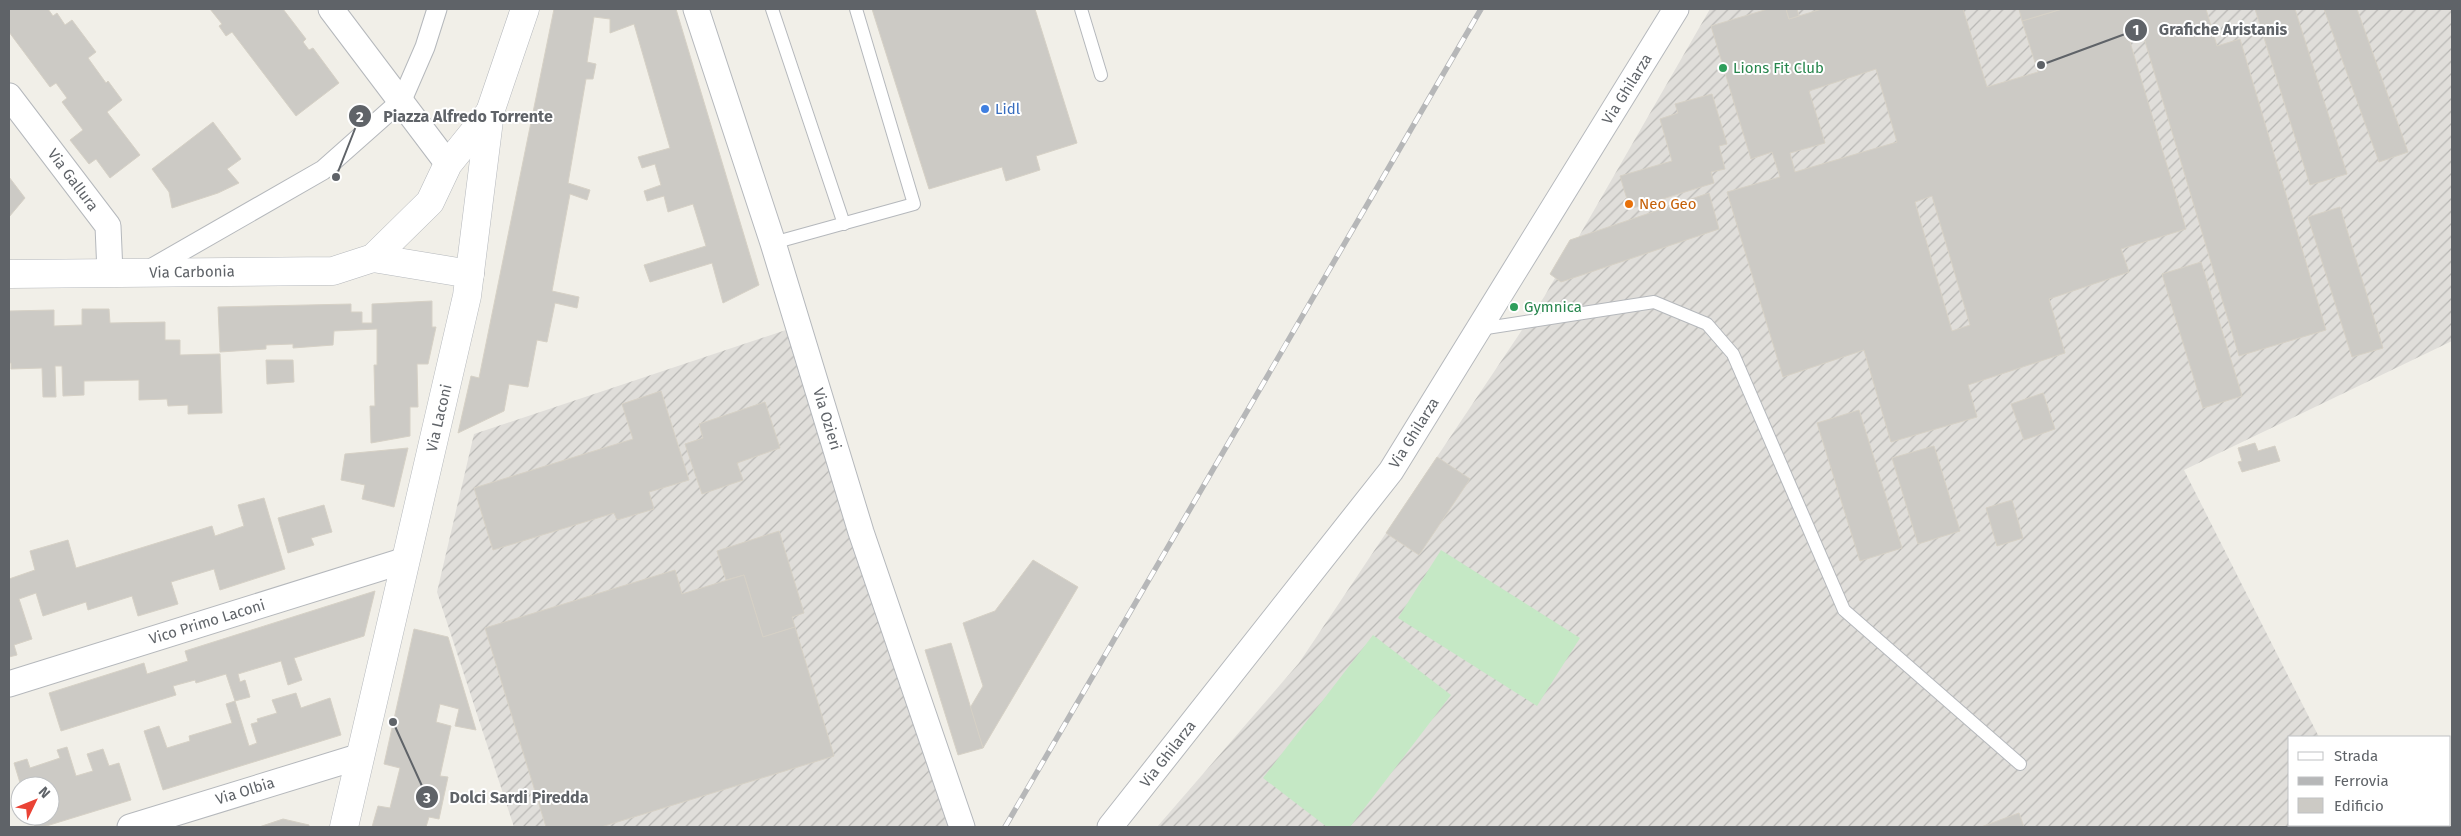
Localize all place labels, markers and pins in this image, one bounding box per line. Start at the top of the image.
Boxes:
callout: Grafiche Aristanis [2123,14,2297,45]
place label: Lions Fit Club [1733,59,1824,77]
marker: Lions Fit Club [1717,62,1729,74]
place label: Lidl [995,100,1021,118]
callout: Piazza Alfredo Torrente [348,101,562,132]
marker: Lidl [979,103,991,115]
place label: Neo Geo [1639,195,1697,213]
marker: Neo Geo [1623,198,1635,210]
place label: Gymnica [1524,298,1582,316]
marker: Gymnica [1508,301,1520,313]
callout: Dolci Sardi Piredda [415,782,599,813]

